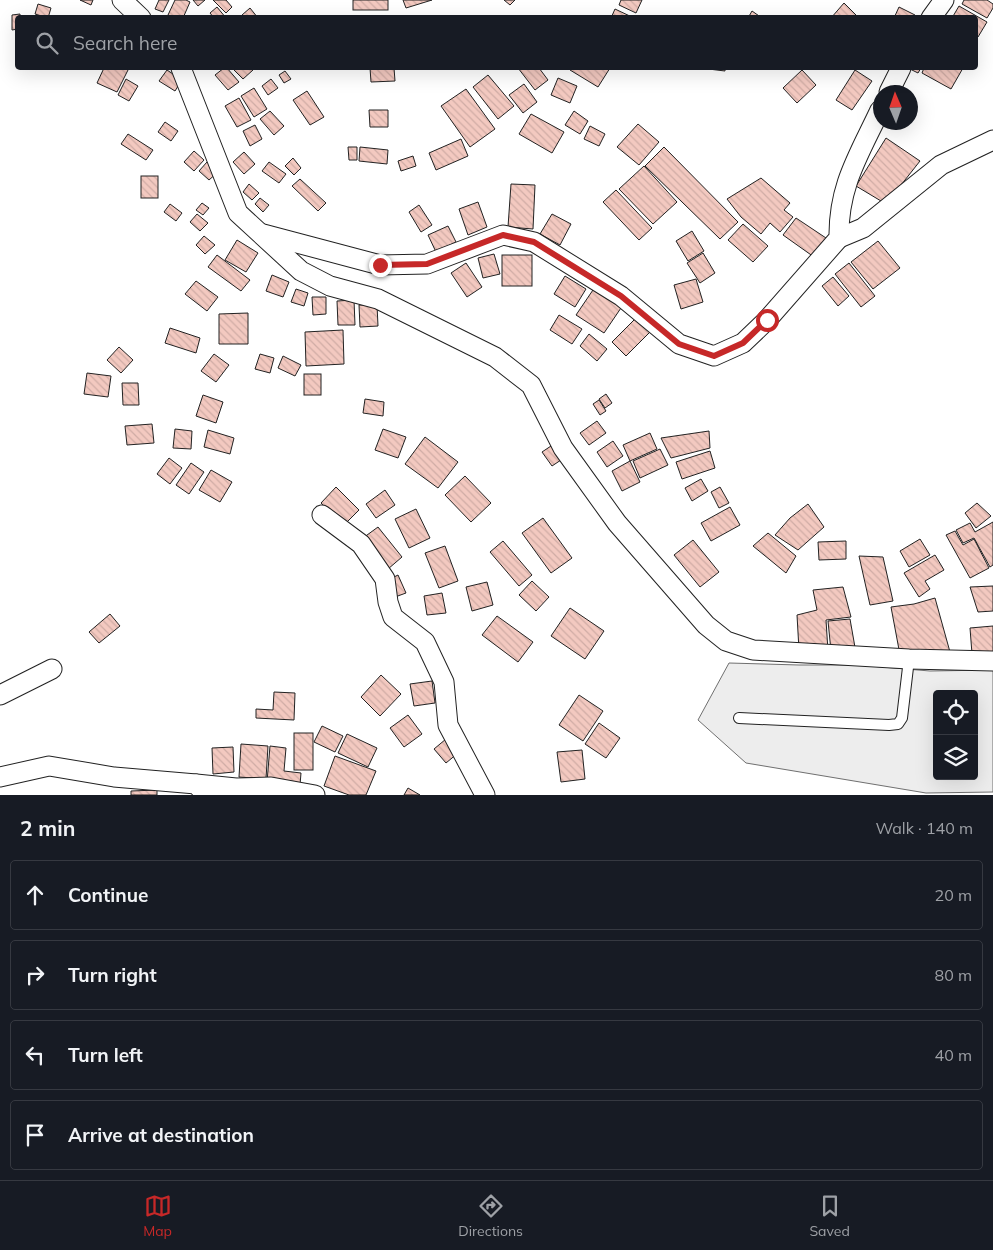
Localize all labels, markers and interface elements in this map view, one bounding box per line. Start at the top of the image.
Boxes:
search box [15,15,978,70]
icon: search [33,29,61,57]
text: Search here [73,31,177,55]
north arrow [873,85,918,130]
route end [369,254,392,277]
route start [756,309,779,332]
map controls [933,690,978,780]
button: locate [933,690,978,735]
button: layers [933,735,978,780]
text: 2 min [20,815,75,841]
text: Walk · 140 m [875,818,973,838]
icon: ahead [21,881,49,909]
text: Continue [68,883,148,907]
text: 20 m [935,885,972,905]
icon: right [21,961,49,989]
text: Turn right [68,963,157,987]
text: 80 m [935,965,972,985]
icon: left [21,1041,49,1069]
text: Turn left [68,1043,143,1067]
text: 40 m [935,1045,972,1065]
icon: arrive [21,1121,49,1149]
text: Arrive at destination [68,1123,254,1147]
tab: Map [143,1192,172,1240]
tab: Directions [458,1192,523,1240]
tab: Saved [809,1192,850,1240]

